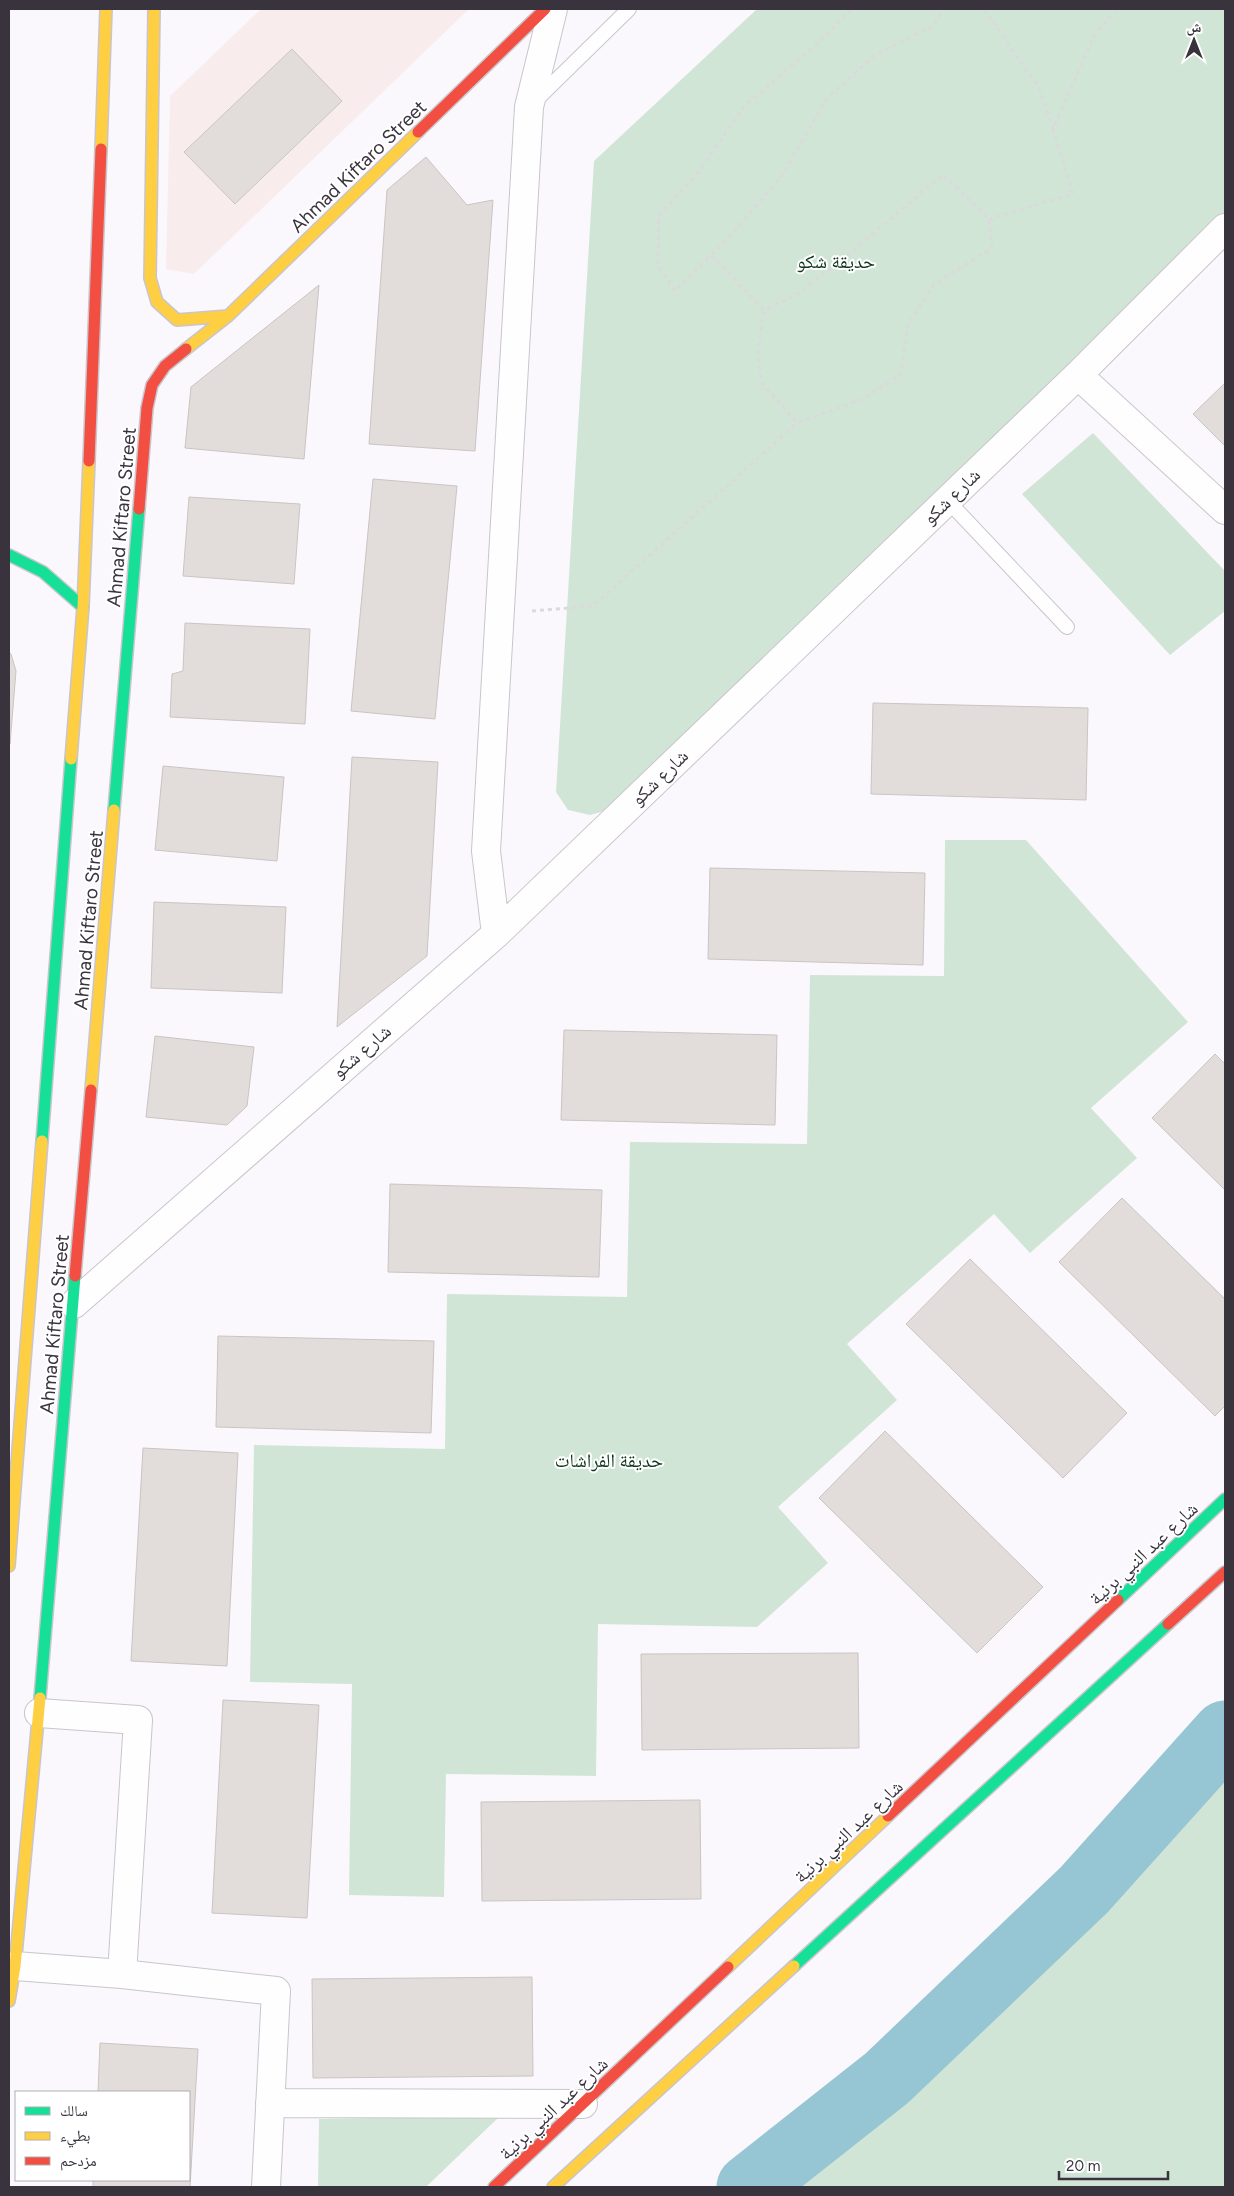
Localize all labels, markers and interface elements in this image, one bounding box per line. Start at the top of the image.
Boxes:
north arrow [1169,15,1219,65]
text: ش [1187,19,1202,36]
street label: Ahmad Kiftaro Street [286,95,431,237]
park label: حديقة شكو [797,250,875,273]
street label: Ahmad Kiftaro Street [102,426,141,608]
street label: شارع شكو [918,463,985,529]
street label: شارع شكو [626,744,693,810]
street label: Ahmad Kiftaro Street [69,829,108,1011]
street label: شارع شكو [327,1019,396,1083]
street label: Ahmad Kiftaro Street [35,1233,74,1415]
park label: حديقة الفراشات [555,1449,663,1472]
street label: شارع عبد النبي برنية [1084,1497,1205,1613]
street label: شارع عبد النبي برنية [789,1775,910,1891]
street label: شارع عبد النبي برنية [494,2052,615,2168]
legend [15,2091,190,2181]
text: سالك [60,2102,88,2120]
text: بطيء [60,2127,90,2148]
scale bar [1059,2148,1168,2180]
text: مزدحم [60,2152,97,2171]
text: 20 m [1066,2157,1100,2175]

